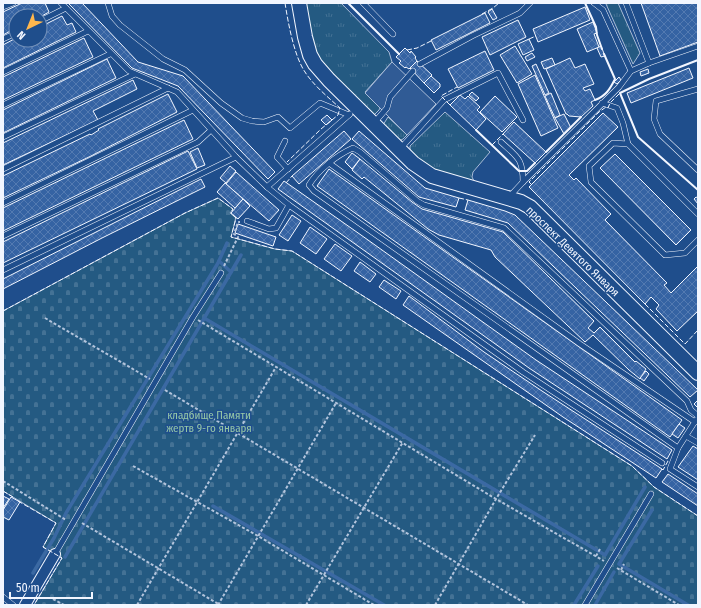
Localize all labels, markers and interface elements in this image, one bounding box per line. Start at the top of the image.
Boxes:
north arrow [8,8,48,48]
text: N [15,28,28,42]
street label: проспект Девятого Января [523,203,622,299]
park label: кладбище Памяти жертв 9-го января [166,409,252,435]
scale bar [10,574,92,600]
text: 50 m [16,581,40,595]

